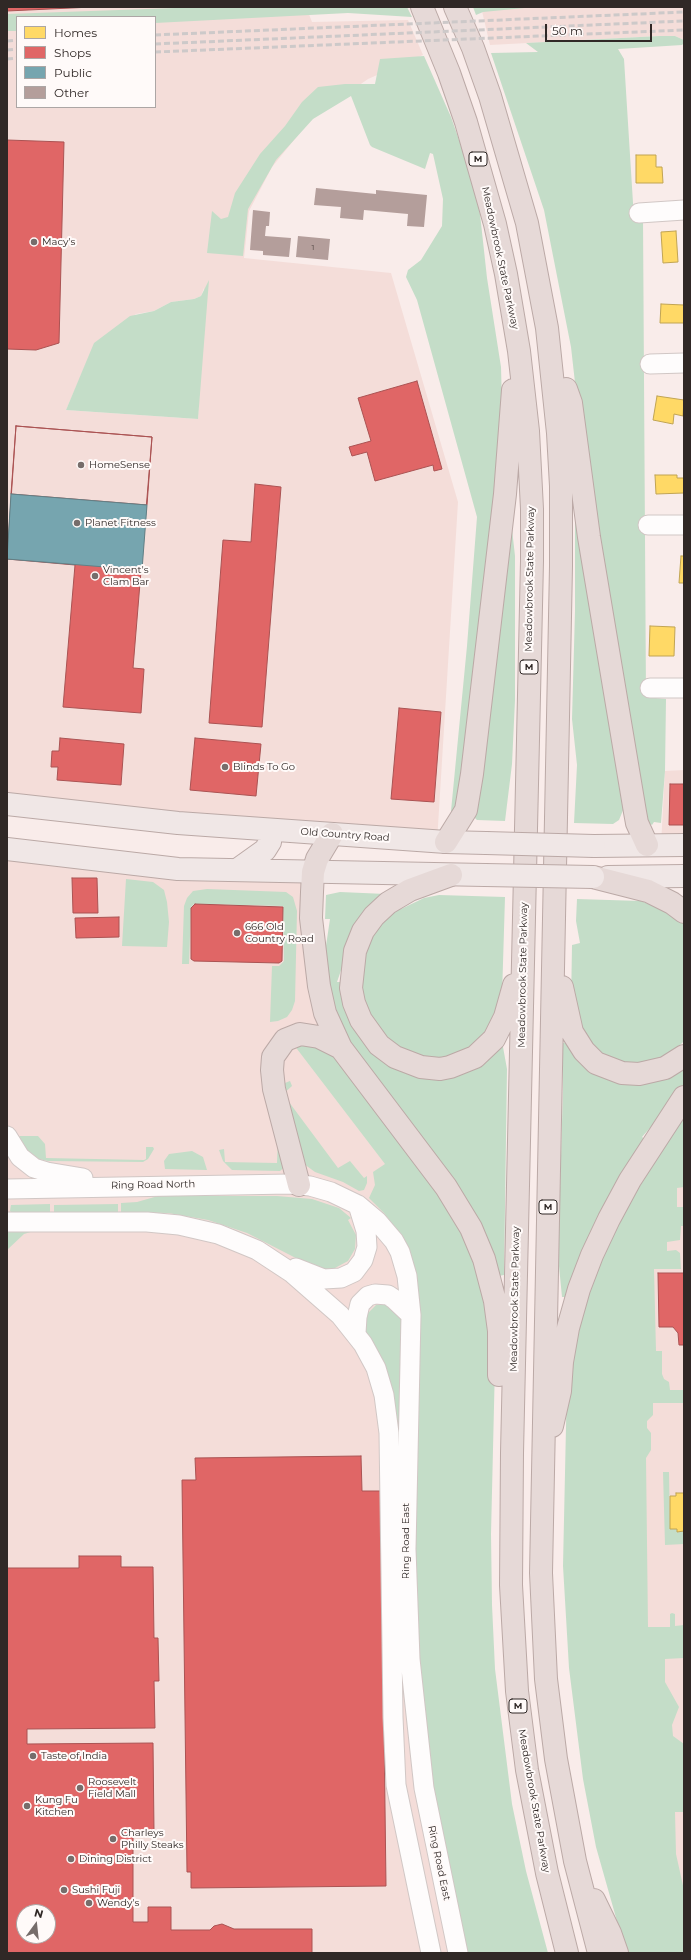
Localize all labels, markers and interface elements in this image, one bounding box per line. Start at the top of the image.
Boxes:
legend [16,16,156,108]
scale bar [547,16,654,42]
text: 50 m [552,23,583,38]
text: Homes [54,25,97,40]
text: Shops [54,45,91,60]
text: Public [54,65,92,80]
text: Other [54,85,89,100]
road number: M [469,152,487,166]
street label: Meadowbrook State Parkway [479,186,521,330]
place label: Macy's [42,236,75,248]
marker: Macy's [29,237,39,247]
house number: 1 [312,243,314,253]
place label: HomeSense [89,459,150,471]
marker: HomeSense [76,460,86,470]
street label: Meadowbrook State Parkway [523,506,537,652]
place label: Planet Fitness [85,517,156,529]
marker: Planet Fitness [72,518,82,528]
place label: Vincent's Clam Bar [103,564,149,588]
marker: Vincent's Clam Bar [90,571,100,581]
road number: M [520,660,538,674]
place label: Blinds To Go [233,761,295,773]
marker: Blinds To Go [220,762,230,772]
street label: Old Country Road [300,826,390,844]
street label: Meadowbrook State Parkway [516,902,530,1048]
place label: 666 Old Country Road [245,921,314,944]
marker: 666 Old Country Road [232,928,242,938]
street label: Ring Road North [111,1178,195,1192]
road number: M [539,1200,557,1214]
street label: Meadowbrook State Parkway [508,1226,522,1372]
street label: Ring Road East [400,1503,412,1579]
road number: M [509,1699,527,1713]
street label: Meadowbrook State Parkway [515,1728,553,1874]
place label: Taste of India [41,1750,107,1762]
marker: Taste of India [28,1751,38,1761]
place label: Roosevelt Field Mall [88,1776,137,1800]
marker: Roosevelt Field Mall [75,1783,85,1793]
place label: Kung Fu Kitchen [35,1794,78,1818]
marker: Kung Fu Kitchen [22,1801,32,1811]
street label: Ring Road East [425,1824,453,1902]
place label: Charleys Philly Steaks [121,1827,184,1850]
marker: Charleys Philly Steaks [108,1834,118,1844]
place label: Dining District [79,1853,152,1865]
marker: Dining District [66,1854,76,1864]
place label: Sushi Fuji [72,1884,120,1896]
marker: Sushi Fuji [59,1885,69,1895]
place label: Wendy's [97,1897,139,1909]
marker: Wendy's [84,1898,94,1908]
north arrow [16,1904,56,1944]
text: N [33,1905,45,1921]

